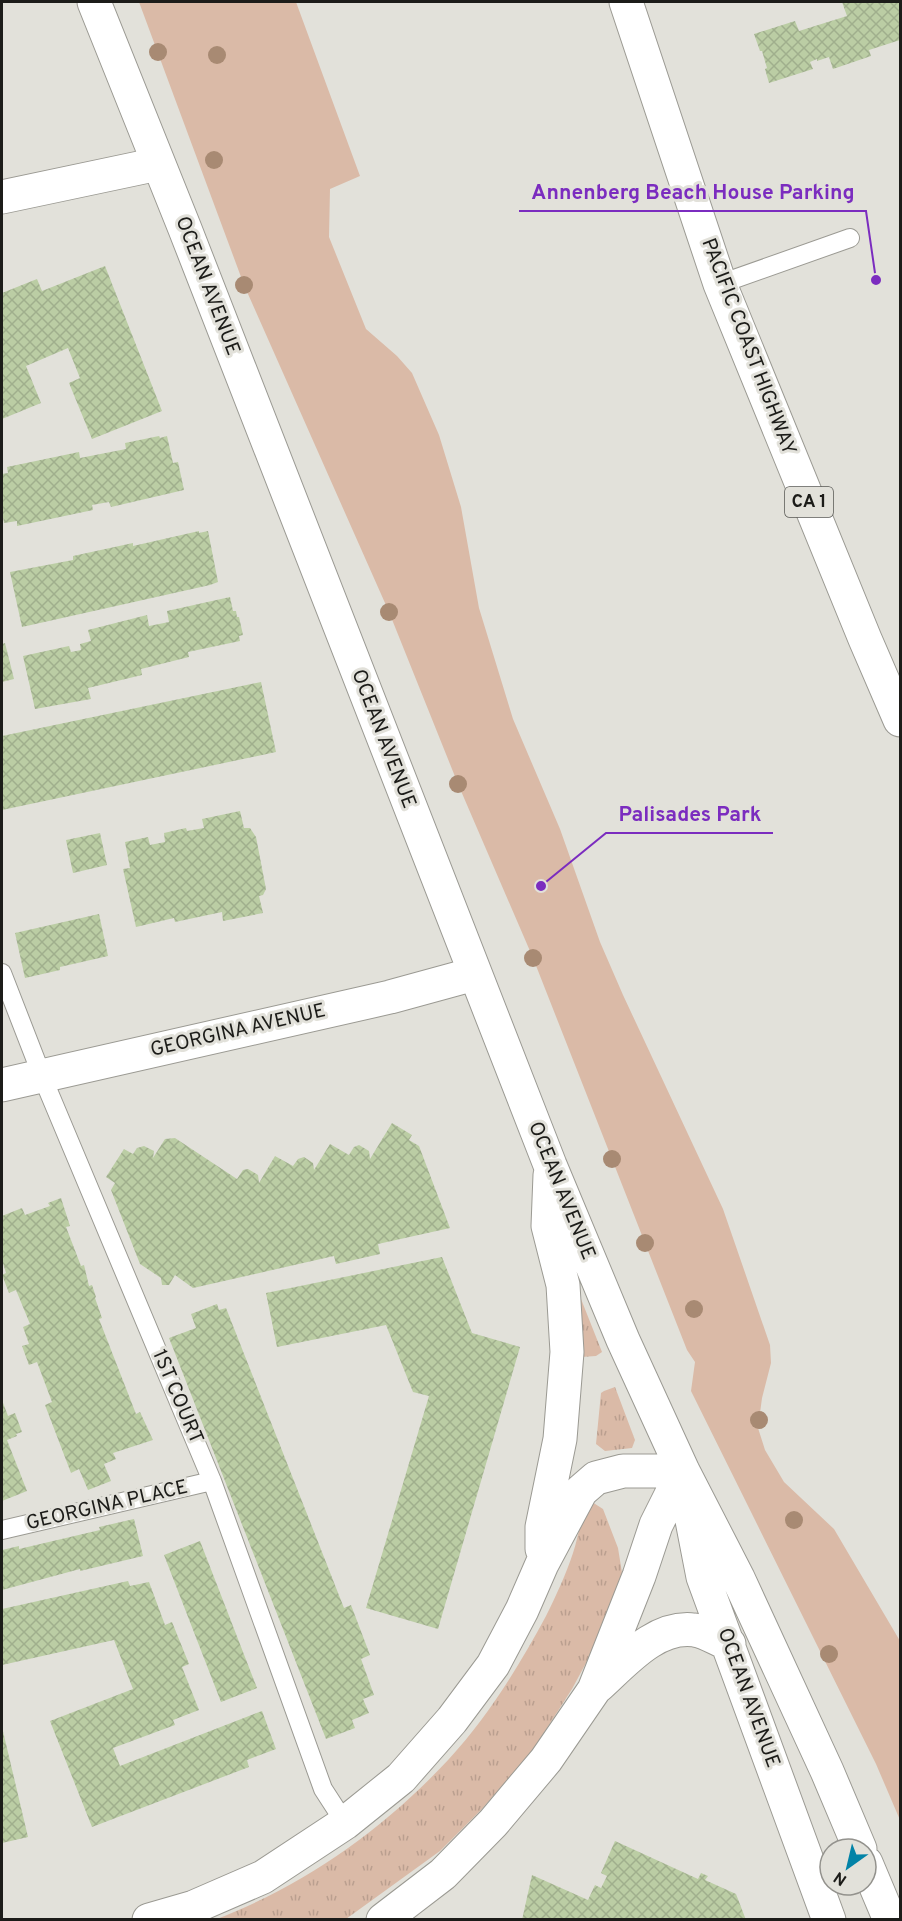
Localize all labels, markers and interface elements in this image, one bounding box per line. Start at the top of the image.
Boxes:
callout: Annenberg Beach House Parking [519,172,866,211]
text: Annenberg Beach House Parking [531,180,855,207]
street label: OCEAN AVENUE [169,213,245,359]
street label: PACIFIC COAST HIGHWAY [695,235,801,459]
road number: CA 1 [785,487,833,517]
street label: OCEAN AVENUE [345,666,421,812]
callout: Palisades Park [606,794,773,833]
text: Palisades Park [619,802,762,829]
street label: GEORGINA AVENUE [148,998,328,1064]
street label: OCEAN AVENUE [521,1118,601,1264]
street label: 1ST COURT [145,1346,209,1448]
street label: GEORGINA PLACE [24,1475,190,1537]
street label: OCEAN AVENUE [711,1625,785,1771]
north arrow [818,1837,878,1897]
text: N [830,1866,851,1889]

